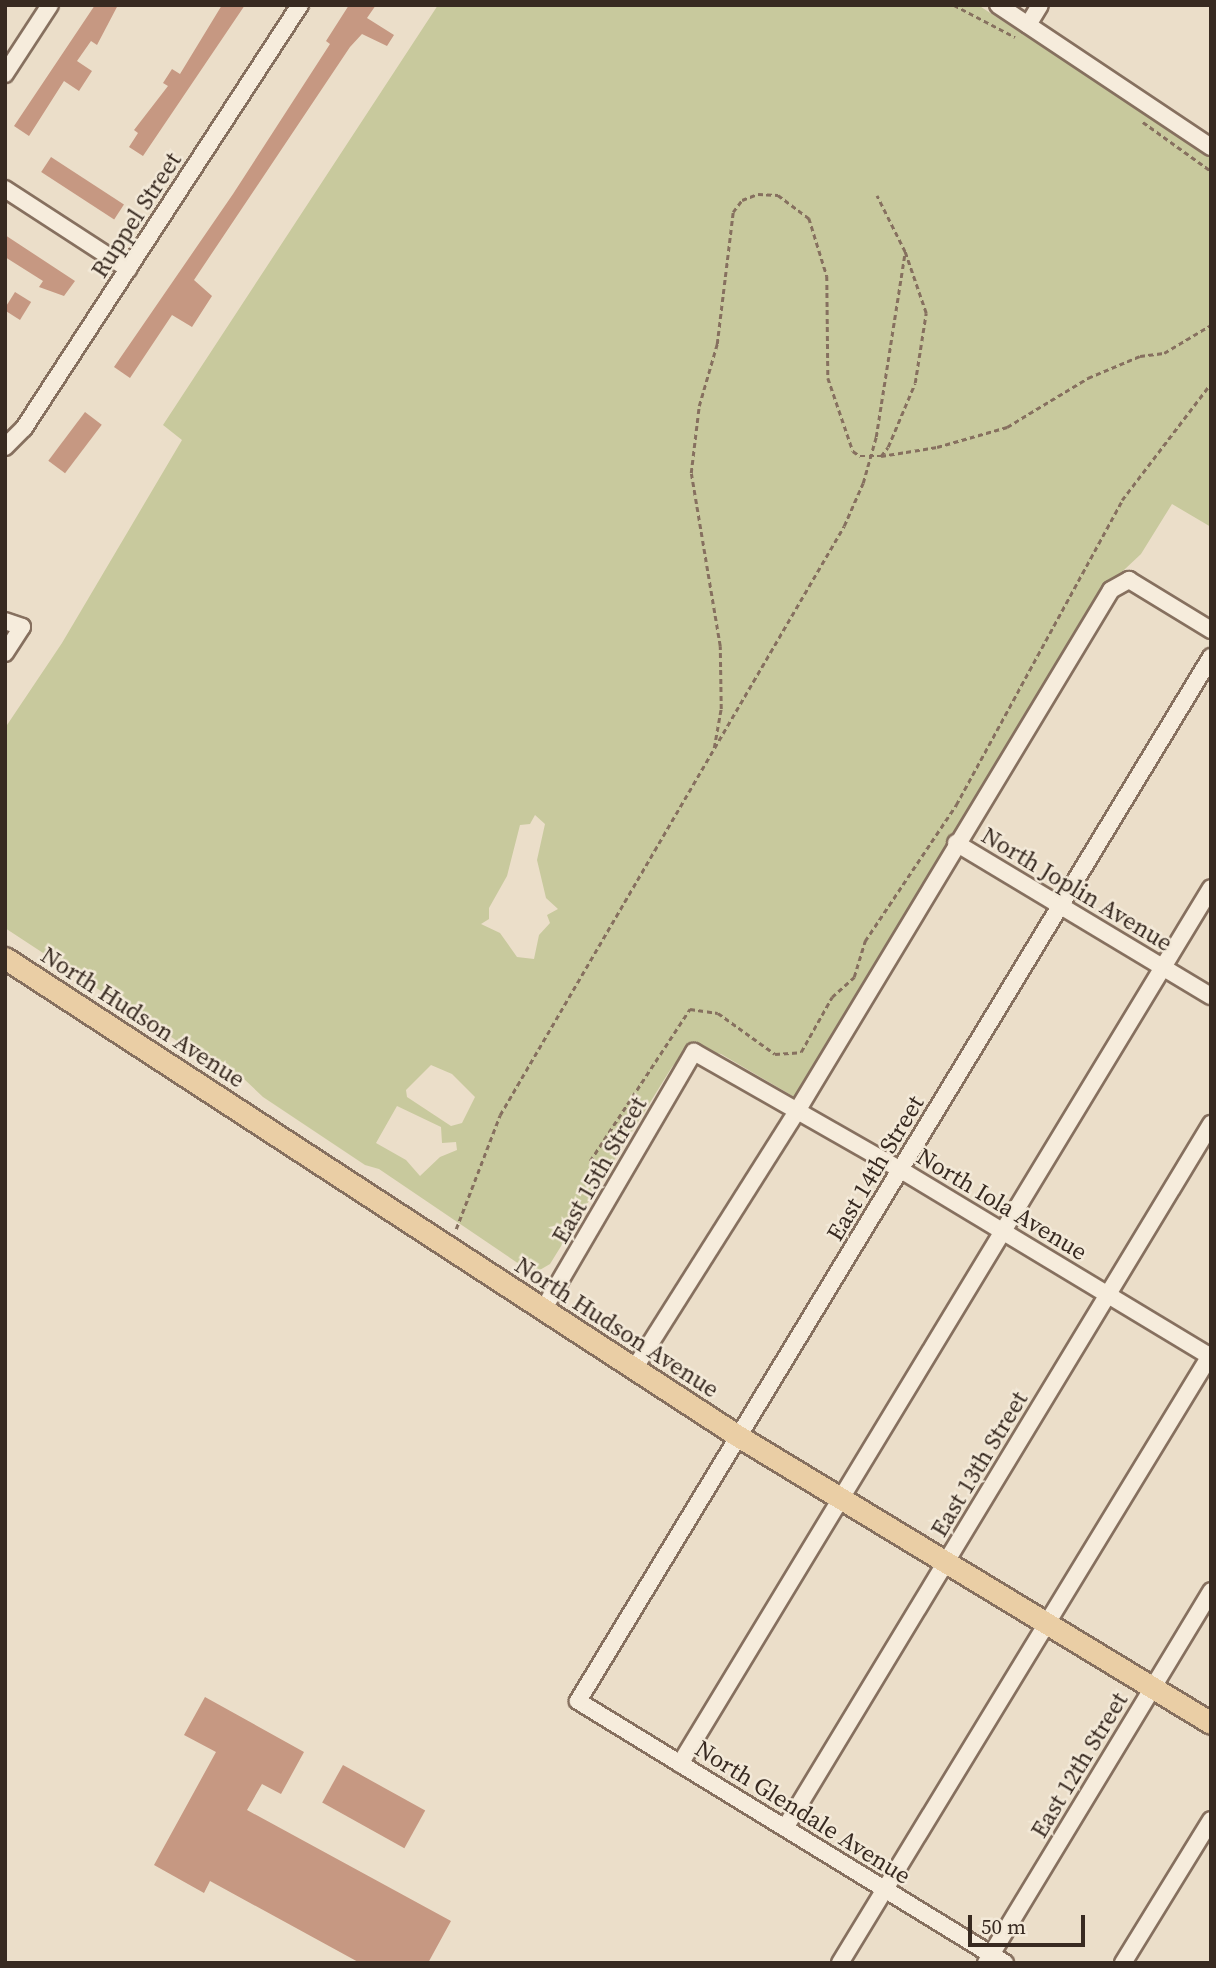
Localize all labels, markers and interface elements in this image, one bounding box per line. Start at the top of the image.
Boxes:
street label: Ruppel Street [85,147,187,283]
street label: North Joplin Avenue [976,821,1178,957]
street label: North Hudson Avenue [36,940,250,1094]
street label: East 14th Street [820,1090,930,1246]
street label: East 15th Street [545,1092,653,1248]
street label: North Iola Avenue [912,1142,1092,1266]
street label: North Hudson Avenue [510,1250,724,1404]
street label: East 13th Street [924,1386,1034,1542]
street label: East 12th Street [1024,1687,1134,1843]
street label: North Glendale Avenue [690,1734,916,1890]
scale bar [971,1902,1088,1946]
text: 50 m [981,1912,1026,1941]

